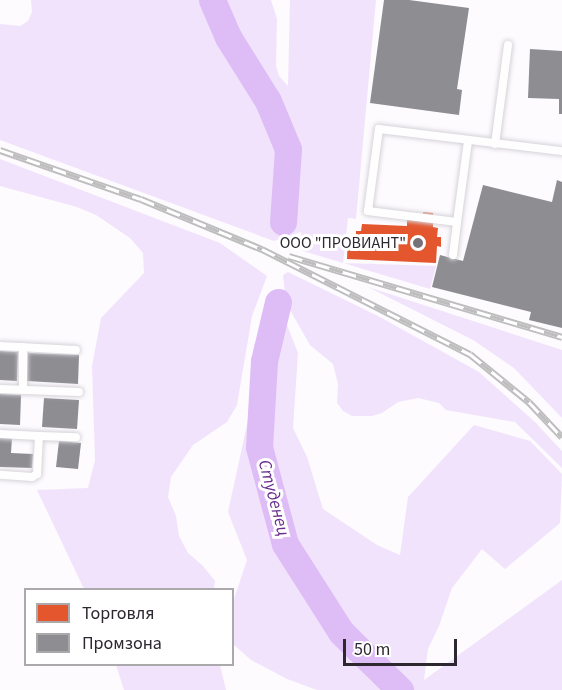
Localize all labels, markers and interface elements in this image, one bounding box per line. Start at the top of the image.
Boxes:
place label: ООО "ПРОВИАНТ" [280,233,406,253]
marker: ООО "ПРОВИАНТ" [411,236,425,250]
water label: Студенец [252,457,294,539]
legend [24,588,234,666]
text: Торговля [82,601,155,626]
scale bar [346,627,460,665]
text: Промзона [82,631,162,656]
text: 50 m [354,637,390,662]

